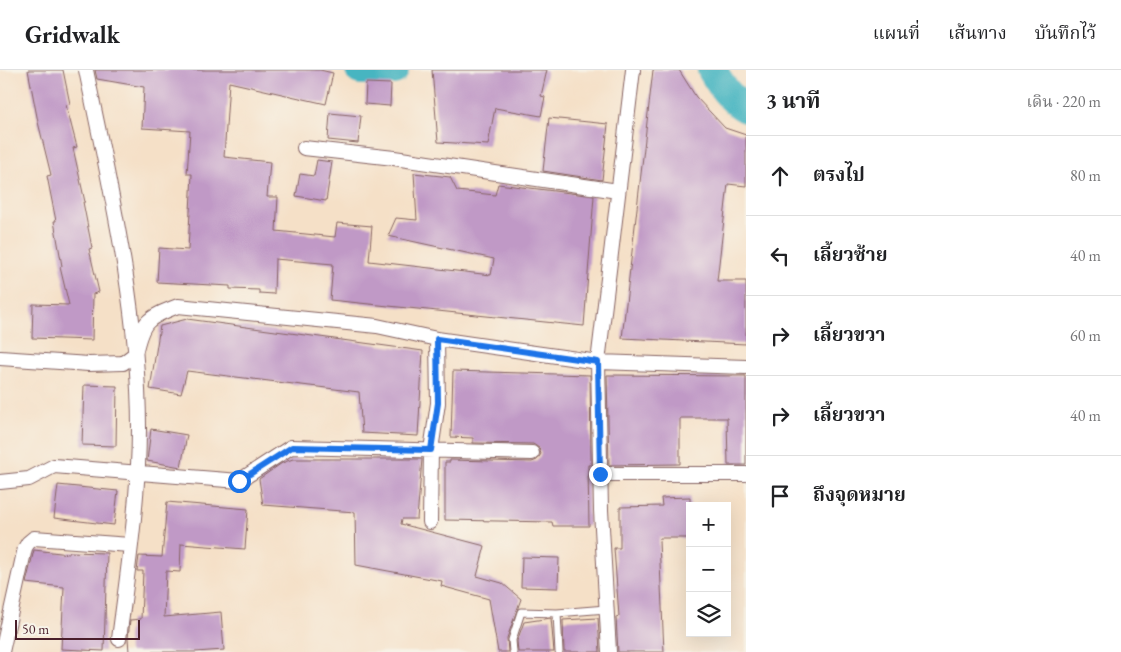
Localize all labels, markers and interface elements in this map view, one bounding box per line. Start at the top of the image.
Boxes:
text: Gridwalk [25,19,120,50]
text: แผนที่ [873,21,920,44]
text: เส้นทาง [948,21,1007,44]
text: บันทึกไว้ [1035,21,1096,44]
text: 3 นาที [766,87,820,114]
text: เดิน · 220 m [1026,91,1101,112]
icon: ahead [766,162,794,190]
text: ตรงไป [813,162,865,187]
text: 80 m [1070,165,1101,186]
icon: left [766,242,794,270]
text: เลี้ยวซ้าย [813,242,887,267]
text: 40 m [1070,245,1101,266]
icon: right [766,322,794,350]
text: เลี้ยวขวา [813,322,885,347]
text: 60 m [1070,325,1101,346]
icon: right [766,402,794,430]
text: เลี้ยวขวา [813,402,885,427]
text: 40 m [1070,405,1101,426]
route end [589,463,612,486]
route start [228,470,251,493]
icon: arrive [766,482,794,510]
text: ถึงจุดหมาย [813,482,906,507]
map controls [686,502,731,637]
button: + [686,502,731,547]
button: − [686,547,731,592]
button: layers [686,592,731,637]
scale bar [15,617,140,640]
text: 50 m [22,620,49,638]

